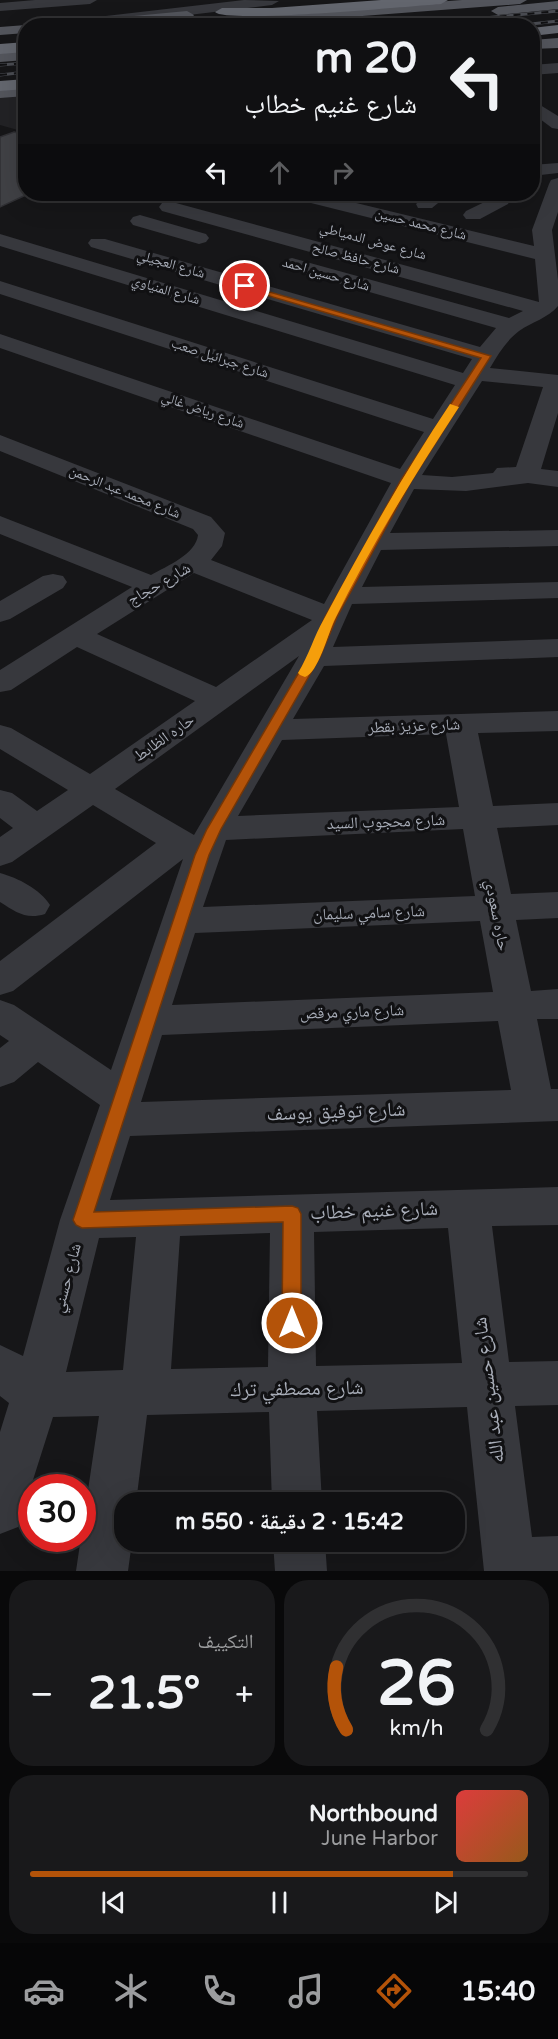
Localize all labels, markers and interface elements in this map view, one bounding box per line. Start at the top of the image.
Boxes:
text: 20 m [315,33,417,84]
icon: left [438,42,516,120]
text: شارع غنيم خطاب [244,88,417,121]
icon: left [200,156,233,189]
icon: ahead [263,156,296,189]
icon: right [326,156,359,189]
street label: شارع محمد حسين [373,204,468,245]
street label: شارع عوض الدمياطي [317,219,428,266]
street label: شارع حافظ صالح [310,238,402,279]
street label: شارع العجيلي [134,246,207,284]
street label: شارع حسين احمد [280,253,372,296]
pin [219,260,270,311]
icon: arrive [228,269,261,302]
street label: شارع المنياوي [129,272,202,311]
street label: شارع جبرائيل صعب [169,334,271,383]
street label: شارع رياض غالي [159,388,247,434]
street label: شارع محمد عبد الرحمن [67,462,183,523]
street label: شارع حجاج [124,558,194,610]
street label: حاره الظابط [130,710,198,766]
street label: شارع عزيز بقطر [367,714,461,738]
street label: شارع محجوب السيد [327,810,445,834]
street label: حاره سعودي [478,878,514,953]
street label: شارع سامي سليمان [313,901,425,927]
street label: شارع ماري مرقص [300,1000,404,1026]
street label: شارع توفيق يوسف [266,1098,406,1126]
street label: شارع غنيم خطاب [310,1197,438,1226]
street label: شارع حسني [48,1241,88,1315]
position arrow [260,1291,324,1355]
street label: شارع حسين عبد الله [468,1316,510,1464]
street label: شارع مصطفي ترك [230,1376,364,1405]
speed limit sign: 30 [18,1474,96,1552]
text: 15:42 · 2 دقيقة · 550 m [175,1509,404,1535]
text: التكييف [197,1630,254,1654]
text: 26 [377,1647,455,1722]
text: 21.5° [88,1667,201,1721]
text: − [30,1675,54,1714]
text: + [235,1675,253,1714]
text: km/h [389,1715,443,1741]
text: Northbound [309,1801,438,1827]
text: June Harbor [321,1827,438,1851]
icon: previous [97,1886,130,1919]
icon: pause [263,1886,296,1919]
icon: next [429,1886,462,1919]
icon: car [23,1970,65,2012]
icon: climate [110,1970,152,2012]
icon: phone [198,1970,240,2012]
icon: music [285,1970,327,2012]
icon: directions [373,1970,415,2012]
text: 15:40 [460,1975,535,2008]

